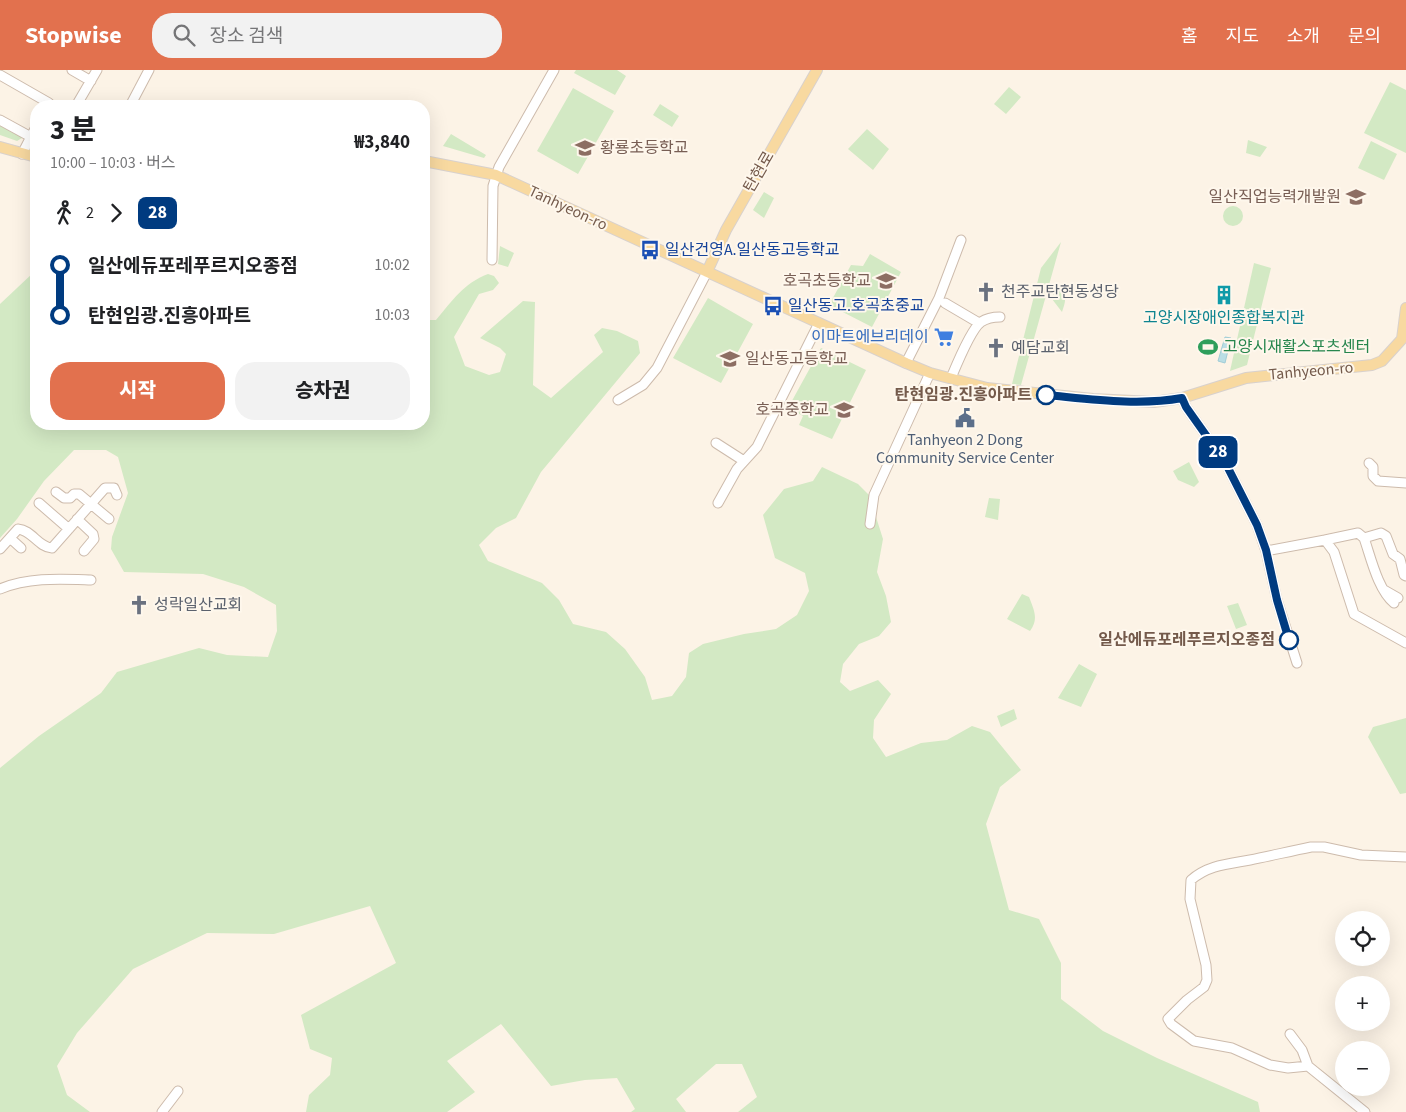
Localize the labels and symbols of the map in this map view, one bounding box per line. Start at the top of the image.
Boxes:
school or university icon: 황룡초등학교 [574,137,596,159]
place label: 황룡초등학교 [600,137,688,159]
street label: 탄현로 [738,147,780,197]
street label: Tanhyeon-ro [525,180,611,236]
place label: 일산직업능력개발원 [1209,186,1341,208]
school or university icon: 일산직업능력개발원 [1345,186,1367,208]
bus stop icon: 일산건영A.일산동고등학교 [639,239,661,261]
place label: 일산건영A.일산동고등학교 [665,239,840,261]
place label: 호곡초등학교 [783,270,871,292]
school or university icon: 호곡초등학교 [875,270,897,292]
church icon: 천주교탄현동성당 [975,281,997,303]
place label: 천주교탄현동성당 [1001,281,1119,303]
building icon: 고양시장애인종합복지관 [1213,284,1235,306]
bus stop icon: 일산동고.호곡초중교 [762,295,784,317]
place label: 일산동고.호곡초중교 [788,295,924,317]
place label: 고양시장애인종합복지관 [1143,307,1305,329]
place label: 이마트에브리데이 [811,326,929,348]
supermarket icon: 이마트에브리데이 [933,326,955,348]
sports icon: 고양시재활스포츠센터 [1197,336,1219,358]
place label: 고양시재활스포츠센터 [1223,336,1370,358]
church icon: 예담교회 [985,337,1007,359]
place label: 예담교회 [1011,337,1070,359]
school or university icon: 일산동고등학교 [719,348,741,370]
place label: 일산동고등학교 [745,348,848,370]
street label: Tanhyeon-ro [1268,356,1354,386]
place label: 탄현임광.진흥아파트 [895,384,1032,406]
marker: 탄현임광.진흥아파트 [1036,385,1056,405]
place label: 호곡중학교 [755,399,829,421]
school or university icon: 호곡중학교 [833,399,855,421]
public building icon: Tanhyeon 2 Dong Community Service Center [954,407,976,429]
place label: Tanhyeon 2 Dong Community Service Center [876,429,1055,469]
line badge: 28 [1196,436,1240,468]
church icon: 성락일산교회 [128,594,150,616]
place label: 성락일산교회 [154,594,242,616]
place label: 일산에듀포레푸르지오종점 [1098,629,1275,651]
marker: 일산에듀포레푸르지오종점 [1279,630,1299,650]

